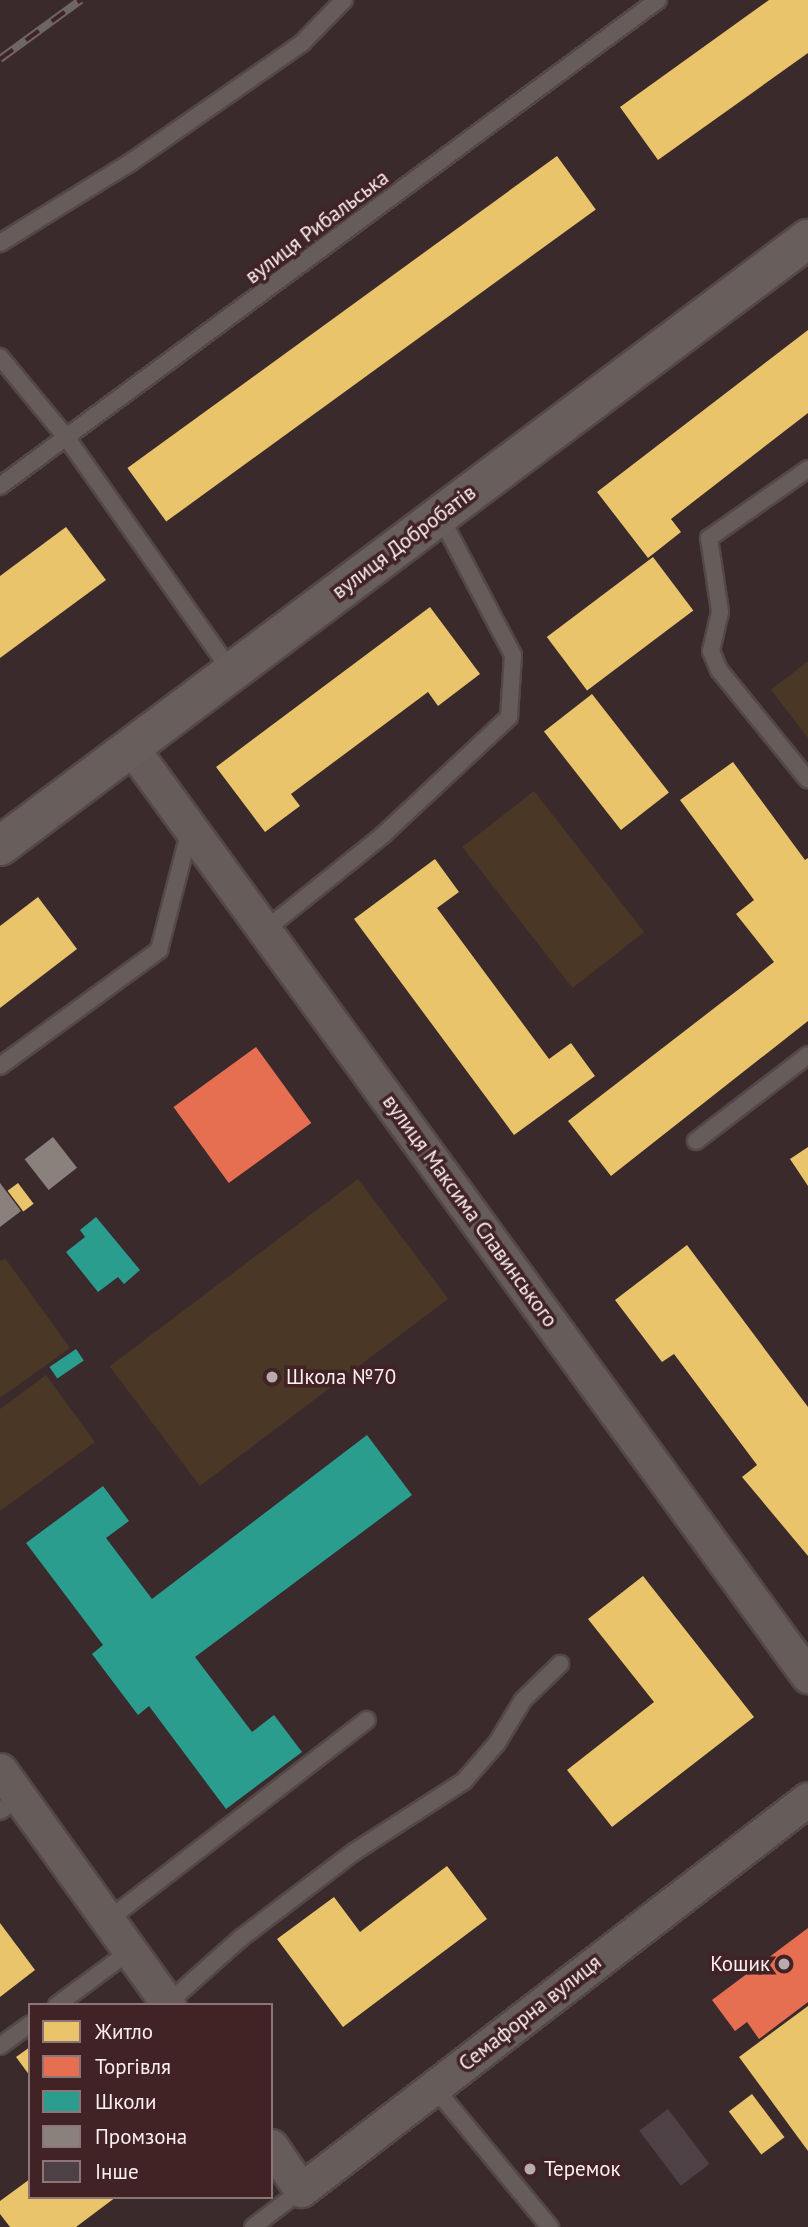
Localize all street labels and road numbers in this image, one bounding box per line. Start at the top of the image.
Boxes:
street label: вулиця Рибальська [240,165,394,289]
street label: вулиця Добробатів [327,480,481,604]
street label: вулиця Максима Славинського [377,1090,563,1332]
street label: Семафорна вулиця [454,1950,606,2076]

